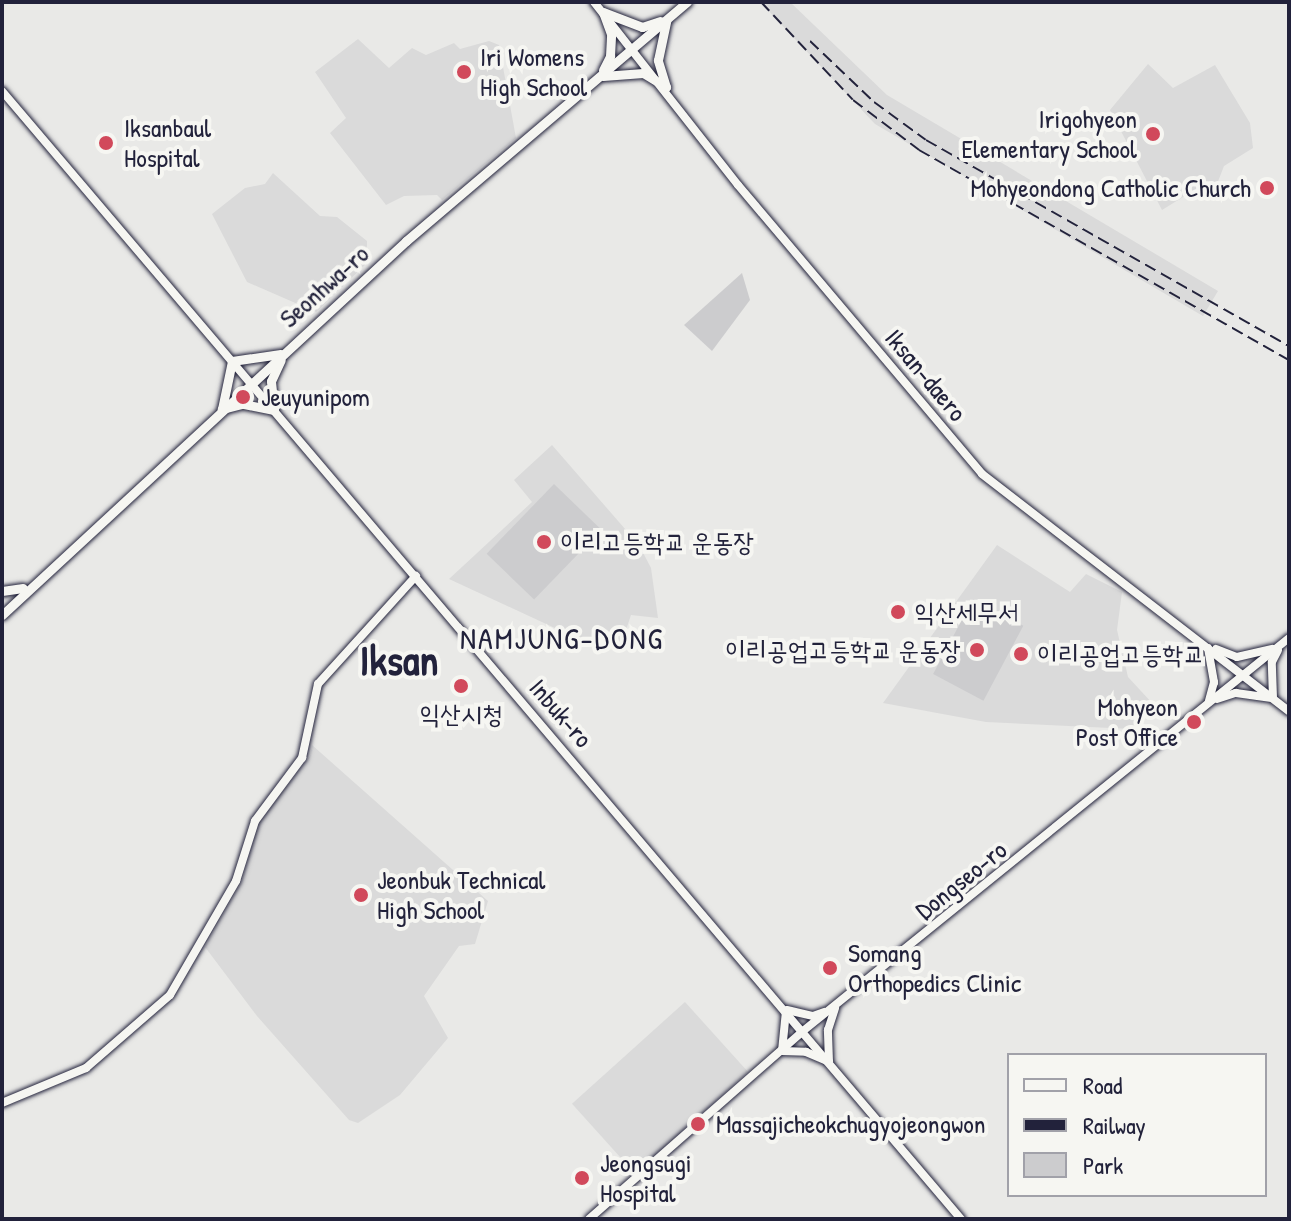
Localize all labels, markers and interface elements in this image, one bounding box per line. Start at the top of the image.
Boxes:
place label: Iri Womens High School [480,41,587,102]
marker: Iri Womens High School [455,63,473,81]
place label: Irigohyeon Elementary School [962,103,1137,164]
place label: Iksanbaul Hospital [124,112,211,174]
marker: Irigohyeon Elementary School [1144,125,1162,143]
marker: Iksanbaul Hospital [95,132,117,154]
place label: Mohyeondong Catholic Church [970,172,1251,204]
marker: Mohyeondong Catholic Church [1258,179,1276,197]
street label: Seonhwa-ro [273,238,375,334]
street label: Iksan-daero [879,323,973,427]
place label: Jeuyunipom [261,381,370,413]
marker: Jeuyunipom [232,386,254,408]
place label: 이리고등학교 운동장 [560,526,754,558]
marker: 이리고등학교 운동장 [535,533,553,551]
place label: 익산세무서 [914,596,1019,628]
marker: 익산세무서 [889,603,907,621]
district label: NAMJUNG-DONG [460,620,664,656]
place label: 이리공업고등학교 운동장 [725,634,961,666]
district label: Iksan [360,635,438,685]
place label: 이리공업고등학교 [1037,638,1204,670]
marker: 이리공업고등학교 운동장 [968,641,986,659]
marker: 이리공업고등학교 [1012,645,1030,663]
street label: Inbuk-ro [523,672,599,754]
marker: 익산시청 [452,677,470,695]
place label: Mohyeon Post Office [1076,691,1178,752]
place label: 익산시청 [419,698,503,730]
marker: Mohyeon Post Office [1185,713,1203,731]
street label: Dongseo-ro [909,834,1013,926]
place label: Jeonbuk Technical High School [377,864,545,926]
marker: Jeonbuk Technical High School [352,886,370,904]
place label: Somang Orthopedics Clinic [848,937,1021,998]
marker: Somang Orthopedics Clinic [819,957,841,979]
legend [1007,1053,1267,1197]
text: Road [1083,1069,1122,1101]
place label: Massajicheokchugyojeongwon [716,1108,985,1140]
text: Railway [1083,1109,1146,1141]
marker: Massajicheokchugyojeongwon [687,1113,709,1135]
place label: Jeongsugi Hospital [600,1147,692,1208]
text: Park [1083,1149,1123,1181]
marker: Jeongsugi Hospital [571,1167,593,1189]

